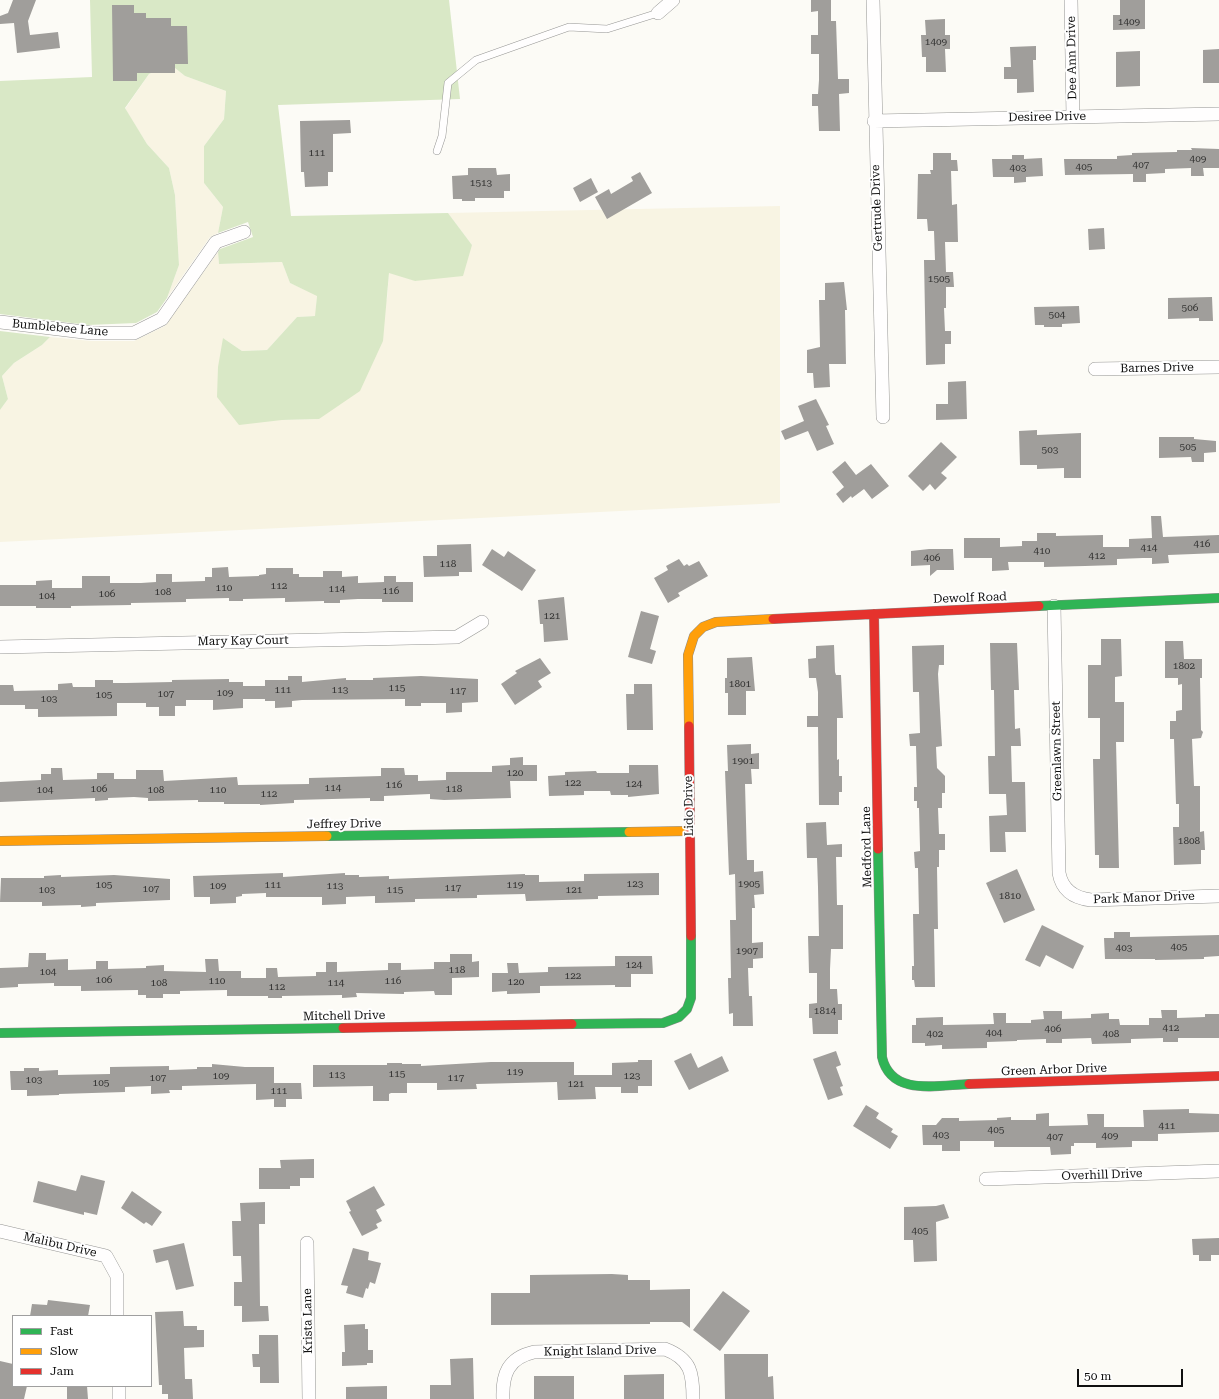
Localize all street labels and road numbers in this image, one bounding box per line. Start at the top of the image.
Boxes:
street label: Dee Ann Drive [1064,16,1080,100]
street label: Desiree Drive [1008,109,1086,125]
street label: Gertrude Drive [868,164,886,252]
street label: Bumblebee Lane [11,317,109,339]
street label: Barnes Drive [1120,360,1194,376]
street label: Dewolf Road [933,590,1007,606]
street label: Mary Kay Court [197,633,289,649]
street label: Greenlawn Street [1049,701,1065,801]
street label: Lido Drive [681,776,697,836]
street label: Medford Lane [859,806,875,888]
street label: Jeffrey Drive [307,816,381,832]
street label: Park Manor Drive [1093,889,1195,907]
street label: Mitchell Drive [303,1008,385,1024]
street label: Green Arbor Drive [1001,1061,1107,1079]
street label: Overhill Drive [1061,1166,1143,1184]
street label: Malibu Drive [22,1230,98,1260]
street label: Krista Lane [300,1288,316,1354]
street label: Knight Island Drive [544,1343,656,1359]

